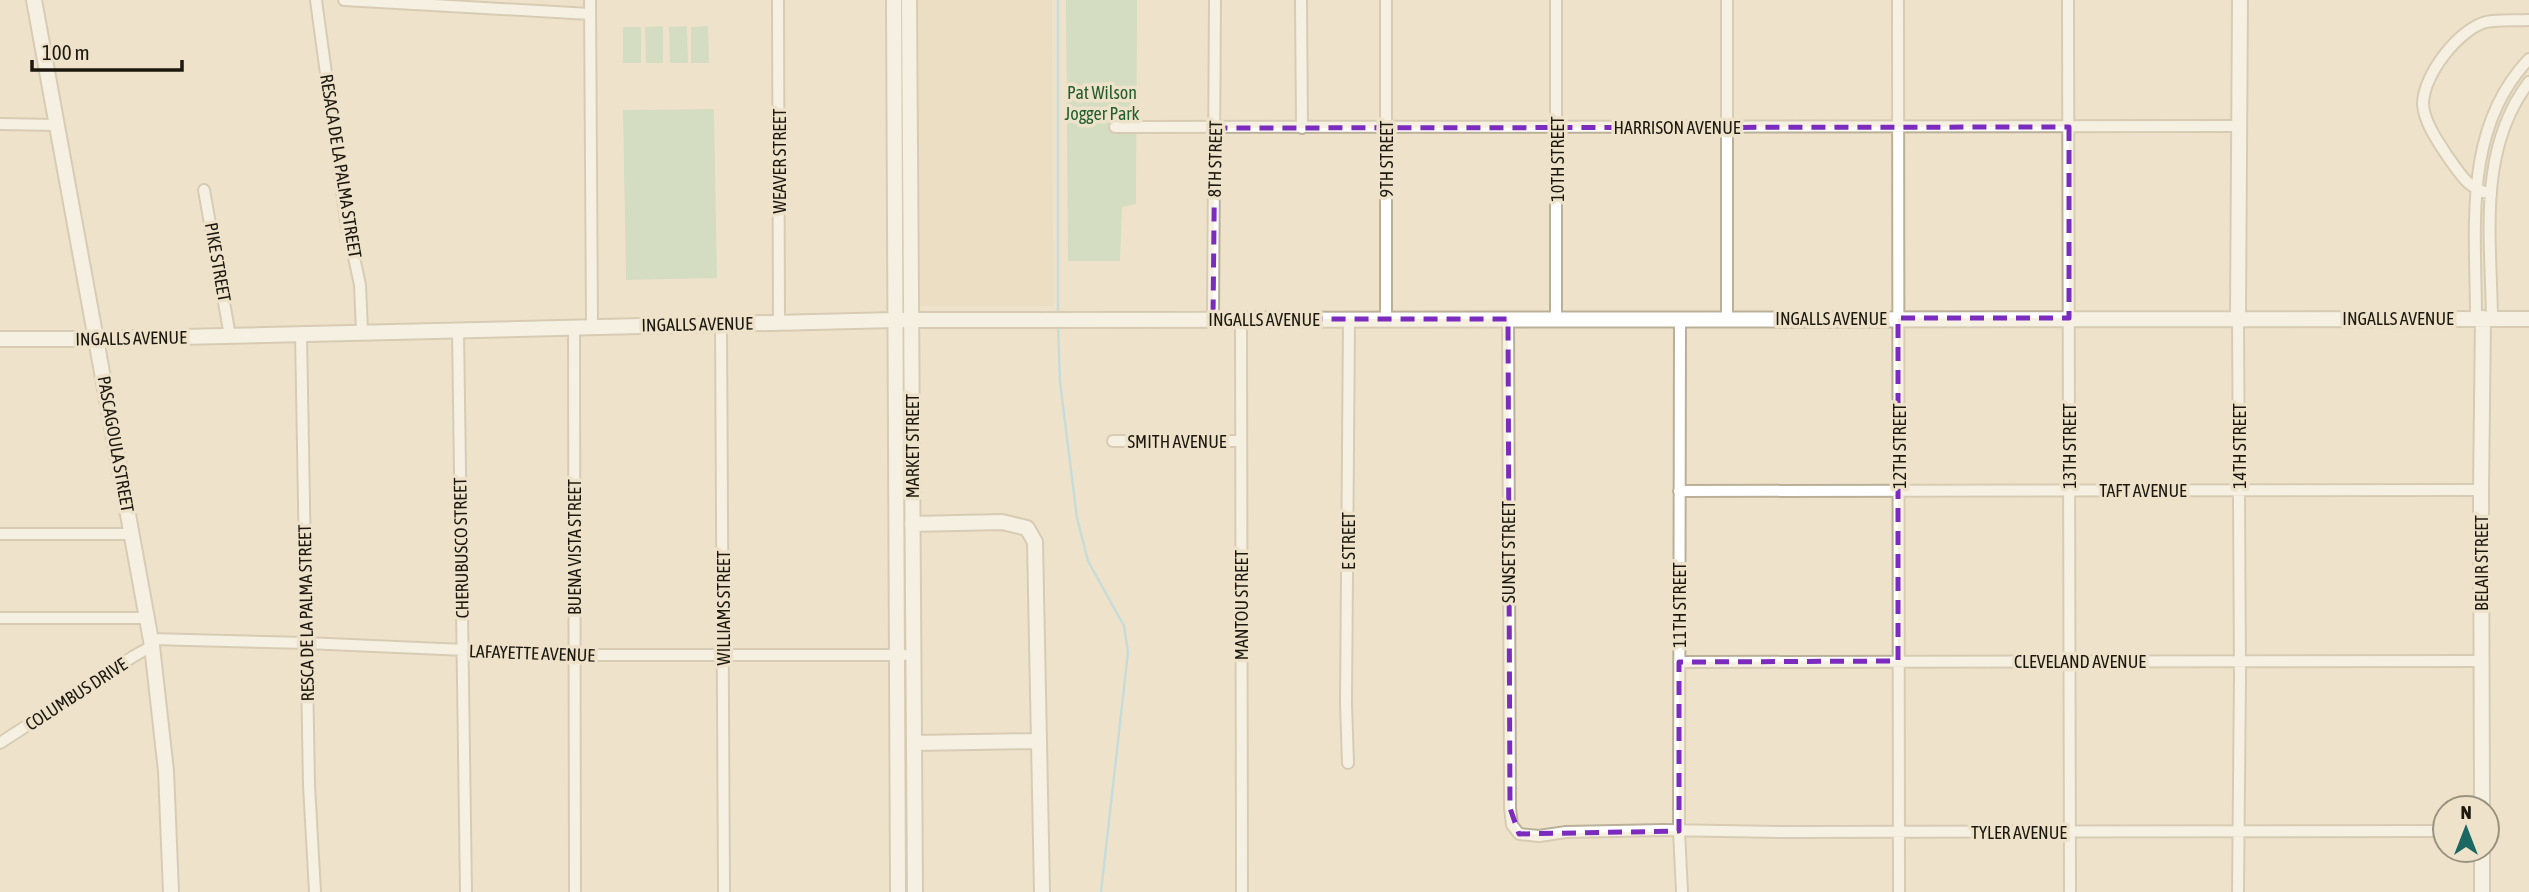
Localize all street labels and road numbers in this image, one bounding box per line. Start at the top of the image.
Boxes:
street label: RESACA DE LA PALMA STREET [316,73,366,260]
street label: WEAVER STREET [769,108,790,213]
street label: 10TH STREET [1547,116,1568,202]
street label: HARRISON AVENUE [1614,117,1741,138]
street label: 8TH STREET [1204,120,1226,198]
street label: 9TH STREET [1376,120,1397,198]
street label: PIKE STREET [201,221,235,303]
street label: INGALLS AVENUE [1775,308,1887,329]
street label: INGALLS AVENUE [2342,308,2454,329]
street label: INGALLS AVENUE [1208,309,1320,330]
street label: INGALLS AVENUE [641,313,753,335]
street label: INGALLS AVENUE [75,327,187,349]
street label: PASCAGOULA STREET [94,374,138,514]
street label: MARKET STREET [902,394,923,498]
street label: 12TH STREET [1889,403,1910,489]
street label: 13TH STREET [2059,403,2080,489]
street label: 14TH STREET [2229,403,2250,489]
street label: SMITH AVENUE [1128,431,1227,452]
street label: CHERUBUSCO STREET [449,477,473,619]
street label: BUENA VISTA STREET [564,479,585,615]
street label: TAFT AVENUE [2099,480,2187,501]
street label: SUNSET STREET [1498,501,1519,603]
street label: E STREET [1338,512,1359,570]
street label: BELAIR STREET [2471,515,2492,611]
street label: RESCA DE LA PALMA STREET [294,524,318,702]
street label: MANTOU STREET [1231,550,1252,660]
street label: WILLIAMS STREET [713,551,734,665]
street label: 11TH STREET [1669,562,1690,648]
street label: LAFAYETTE AVENUE [469,640,596,666]
street label: CLEVELAND AVENUE [2014,651,2146,672]
street label: COLUMBUS DRIVE [21,653,131,735]
street label: TYLER AVENUE [1971,822,2067,843]

